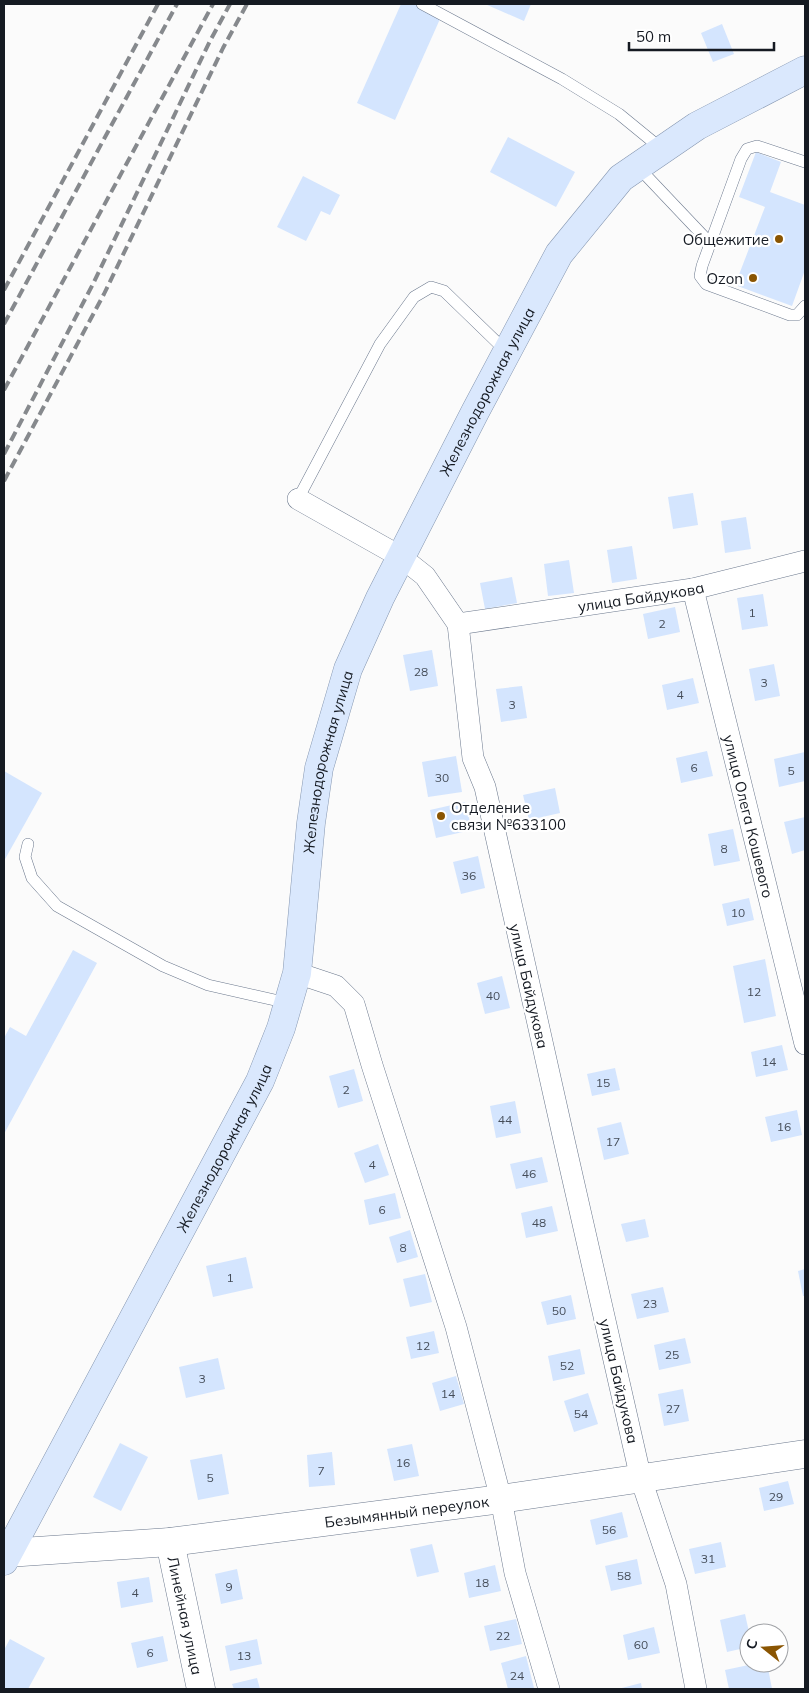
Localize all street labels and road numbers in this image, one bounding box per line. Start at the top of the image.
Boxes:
street label: Железнодорожная улица [435,304,538,479]
street label: улица Байдукова [576,577,706,616]
street label: Железнодорожная улица [299,668,357,854]
street label: улица Олега Кошевого [720,733,778,900]
street label: улица Байдукова [505,922,553,1050]
street label: Железнодорожная улица [172,1061,275,1235]
street label: улица Байдукова [595,1317,643,1445]
street label: Безымянный переулок [323,1491,491,1531]
street label: Линейная улица [164,1554,207,1676]

